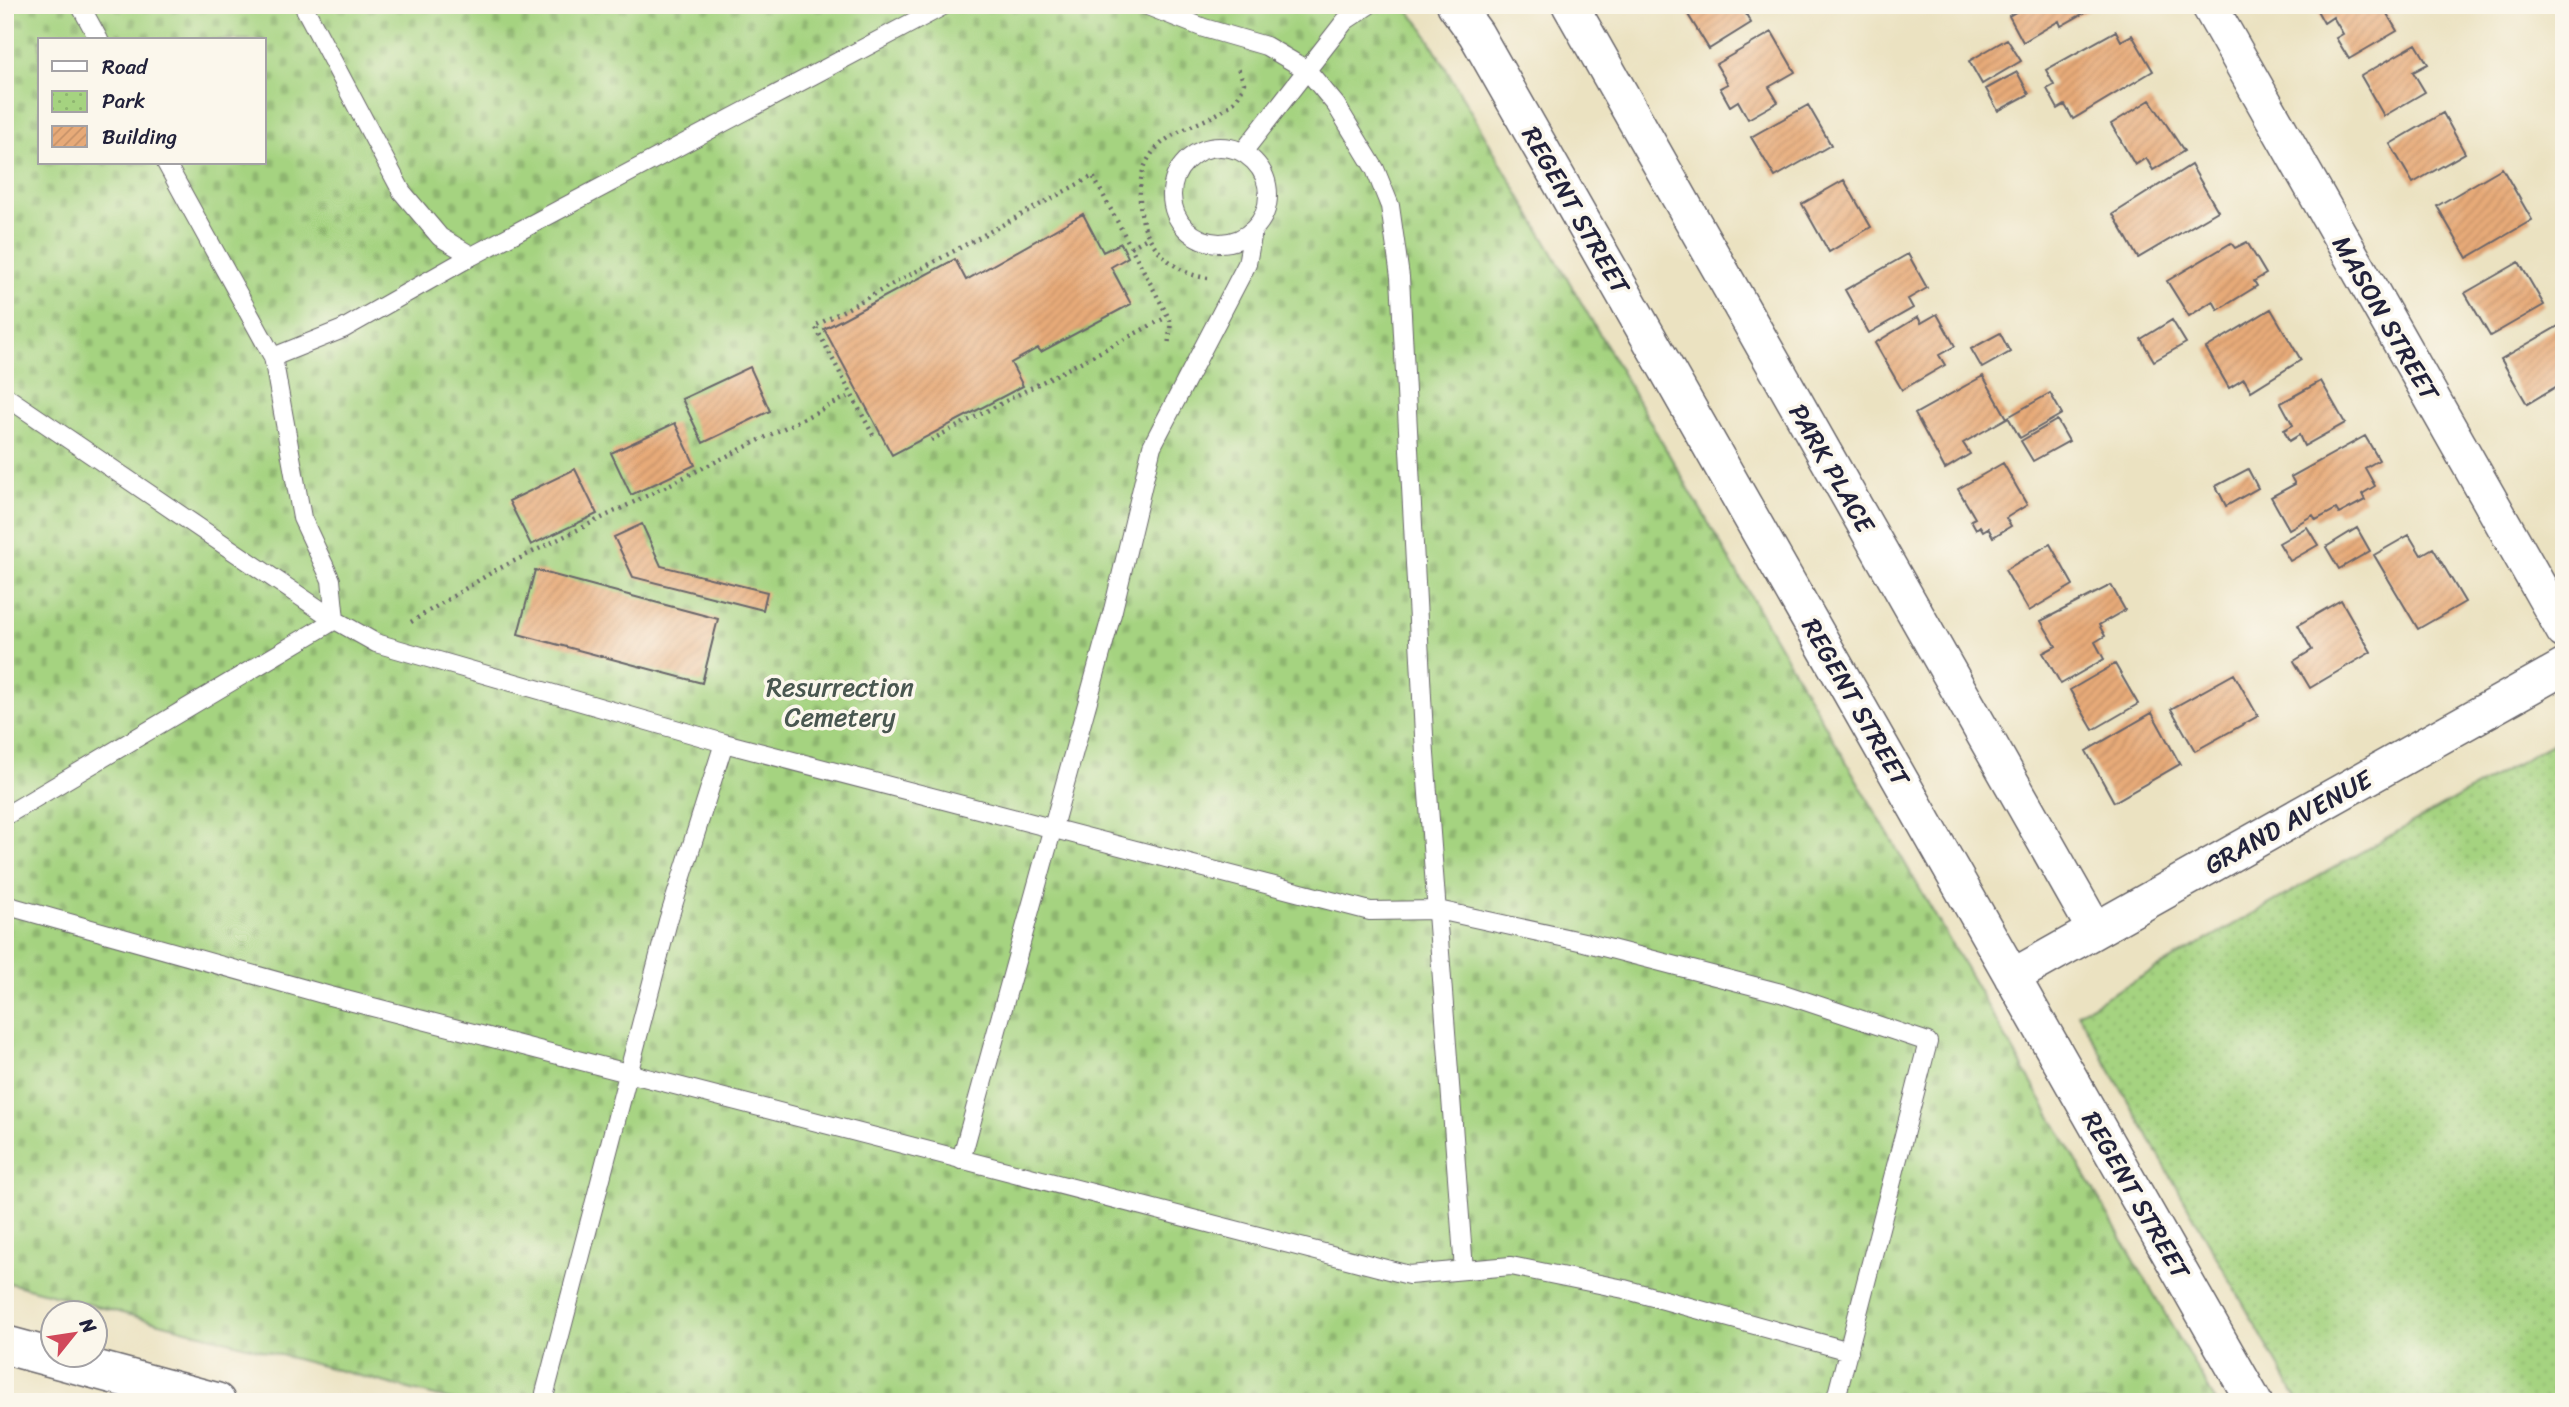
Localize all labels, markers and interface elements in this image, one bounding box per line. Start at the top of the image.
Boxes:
legend [38,38,266,164]
text: Road [102,48,149,86]
text: Park [102,82,145,120]
street label: REGENT STREET [1509,117,1644,305]
text: Building [102,118,178,156]
street label: MASON STREET [2320,226,2453,411]
street label: PARK PLACE [1776,394,1889,543]
street label: REGENT STREET [1789,609,1924,797]
park label: Resurrection Cemetery [766,664,914,740]
street label: GRAND AVENUE [2195,756,2382,887]
street label: REGENT STREET [2069,1102,2204,1290]
north arrow [38,1298,108,1368]
text: N [70,1311,106,1340]

